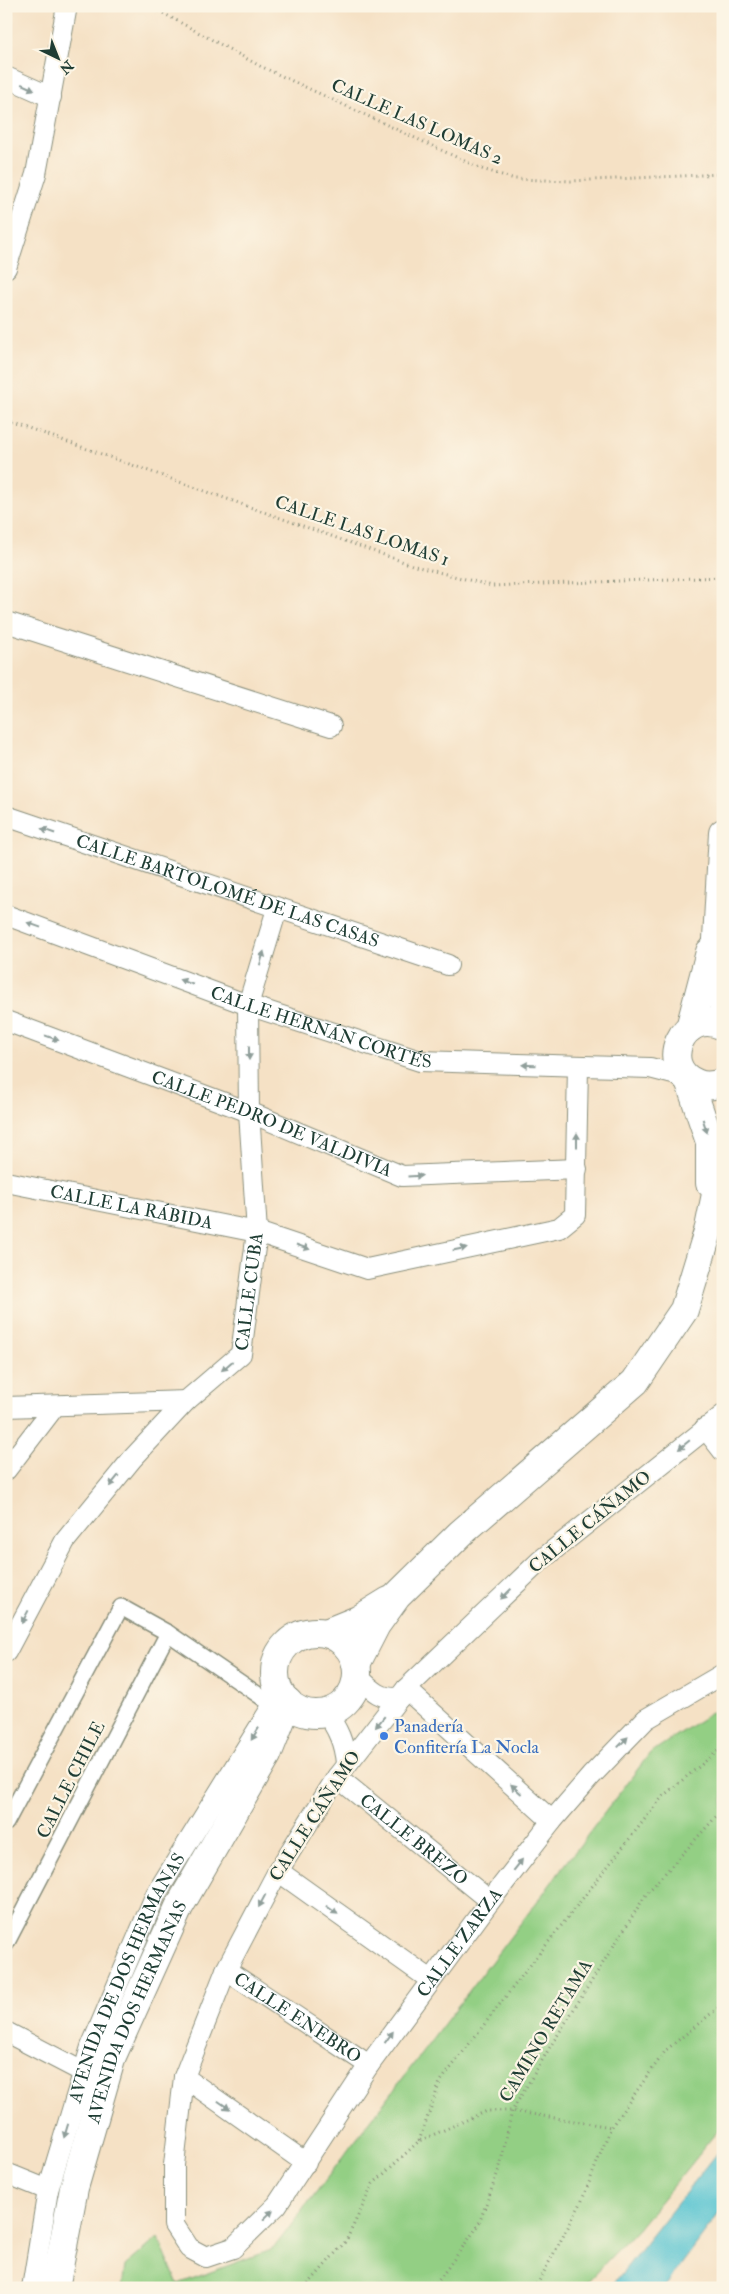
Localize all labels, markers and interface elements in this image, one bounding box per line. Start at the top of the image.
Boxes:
north arrow [32,32,82,82]
text: N [56,56,78,78]
street label: CALLE LAS LOMAS 2 [328,74,506,170]
one-way arrow [21,84,35,92]
street label: CALLE LAS LOMAS 1 [272,490,452,572]
one-way arrow [41,826,56,834]
street label: CALLE BARTOLOMÉ DE LAS CASAS [73,829,382,953]
one-way arrow [26,921,41,929]
one-way arrow [259,950,267,965]
one-way arrow [179,978,194,985]
street label: CALLE HERNÁN CORTÉS [207,981,432,1073]
one-way arrow [45,1034,60,1042]
one-way arrow [245,1046,253,1062]
one-way arrow [521,1061,537,1069]
street label: CALLE PEDRO DE VALDIVIA [148,1065,396,1182]
one-way arrow [701,1119,709,1134]
one-way arrow [573,1132,581,1148]
one-way arrow [408,1171,424,1179]
street label: CALLE LA RÁBIDA [48,1180,215,1235]
street label: CALLE CUBA [230,1231,268,1352]
one-way arrow [295,1244,310,1252]
one-way arrow [452,1245,468,1253]
one-way arrow [221,1360,234,1371]
one-way arrow [678,1439,691,1450]
street label: CALLE CÁÑAMO [524,1465,656,1579]
one-way arrow [108,1475,119,1488]
one-way arrow [500,1588,512,1600]
one-way arrow [21,1610,29,1624]
one-way arrow [374,1715,386,1727]
place label: Panadería Confitería La Nocla [394,1715,540,1759]
street label: CALLE CHILE [32,1717,110,1843]
one-way arrow [251,1727,260,1740]
marker: Panadería Confitería La Nocla [378,1730,390,1742]
one-way arrow [617,1737,629,1749]
street label: CALLE CÁÑAMO [264,1746,366,1886]
one-way arrow [511,1783,523,1795]
street label: CALLE BREZO [355,1788,473,1890]
street label: AVENIDA DE DOS HERMANAS [63,1849,190,2107]
one-way arrow [512,1859,523,1872]
street label: CALLE ZARZA [411,1883,508,2002]
one-way arrow [258,1894,266,1908]
street label: AVENIDA DOS HERMANAS [81,1896,192,2127]
one-way arrow [325,1904,338,1915]
street label: CAMINO RETAMA [494,1955,598,2107]
street label: CALLE ENEBRO [229,1967,366,2068]
one-way arrow [384,2030,394,2044]
one-way arrow [217,2100,231,2110]
one-way arrow [61,2124,69,2139]
one-way arrow [261,2209,273,2221]

